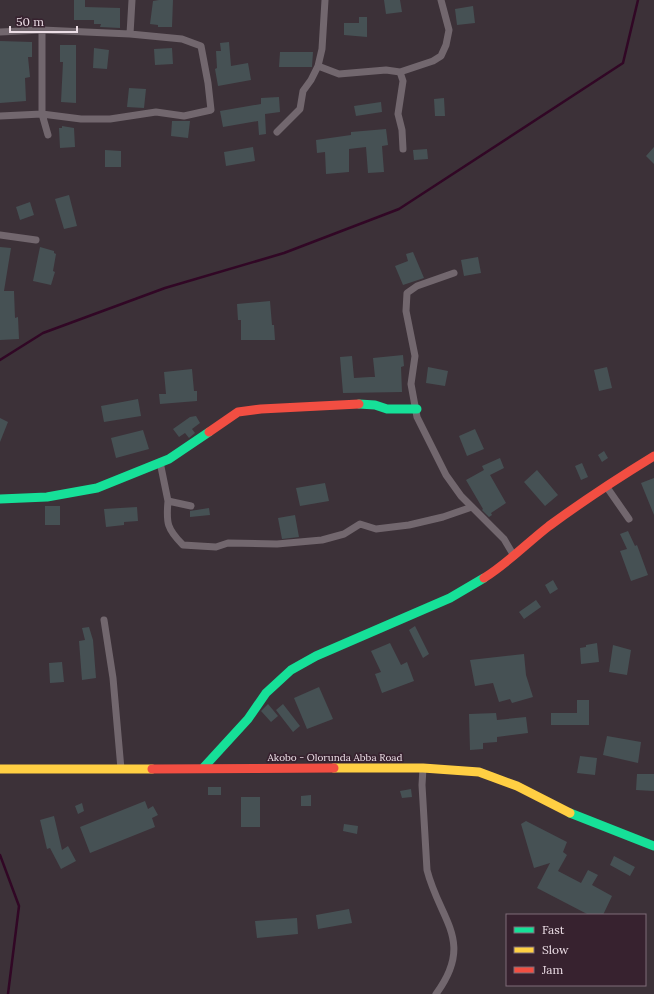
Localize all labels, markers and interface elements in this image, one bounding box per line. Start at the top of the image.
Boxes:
scale bar [10,8,77,34]
text: 50 m [16,14,44,29]
street label: Akobo - Olorunda Abba Road [267,751,402,764]
legend [506,914,646,986]
text: Fast [542,922,565,937]
text: Slow [542,942,569,957]
text: Jam [541,962,563,977]

